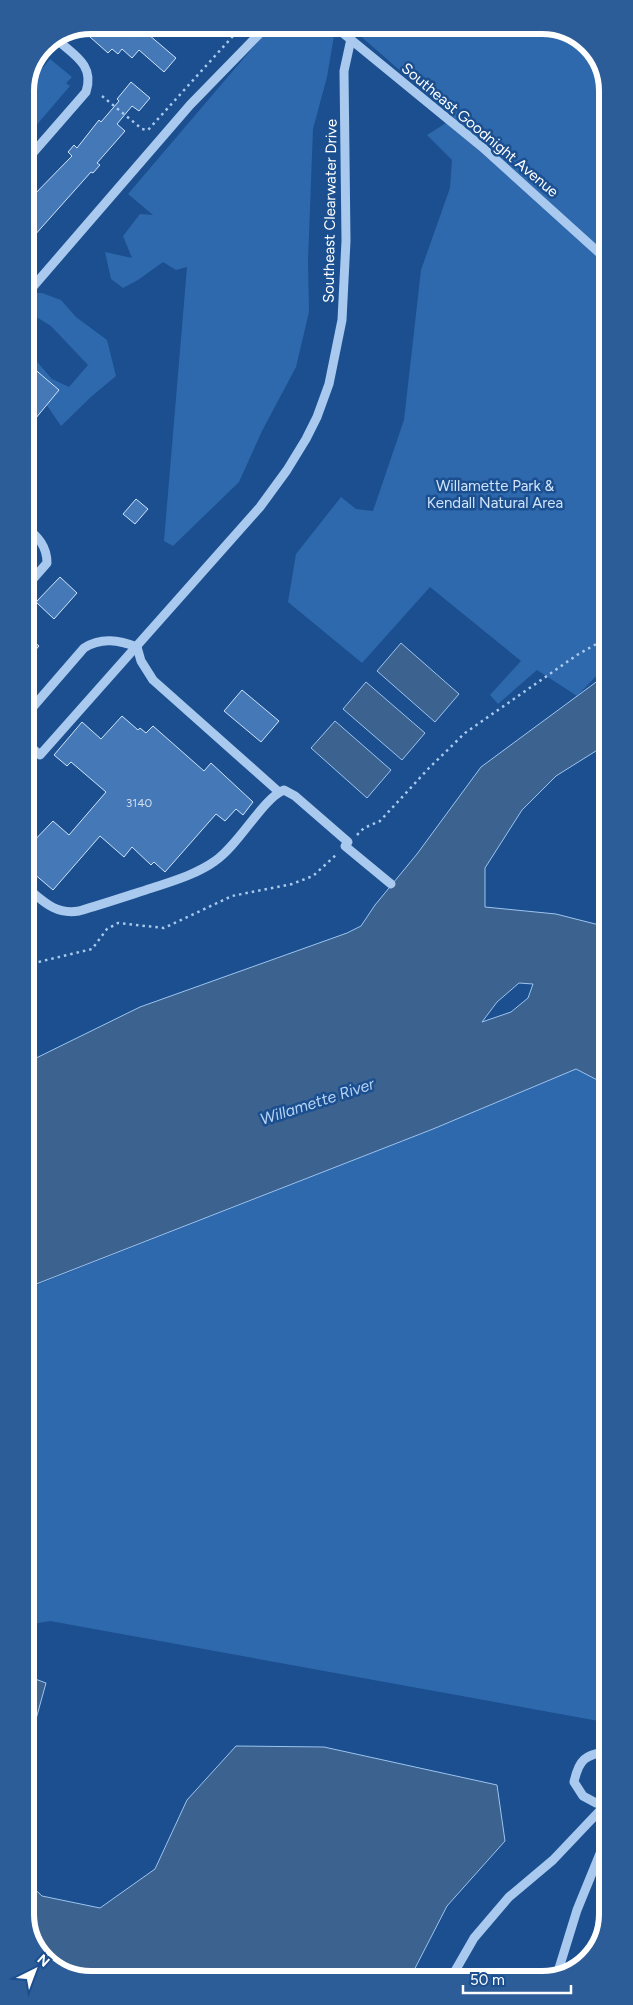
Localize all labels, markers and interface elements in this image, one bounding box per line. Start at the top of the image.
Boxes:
street label: Southeast Goodnight Avenue [398,59,562,201]
street label: Southeast Clearwater Drive [319,119,341,303]
park label: Willamette Park & Kendall Natural Area [427,477,563,512]
house number: 3140 [126,796,153,810]
water label: Willamette River [258,1074,377,1129]
north arrow [10,1945,60,1995]
text: N [34,1951,53,1971]
scale bar [463,1962,570,1994]
text: 50 m [470,1971,505,1989]

